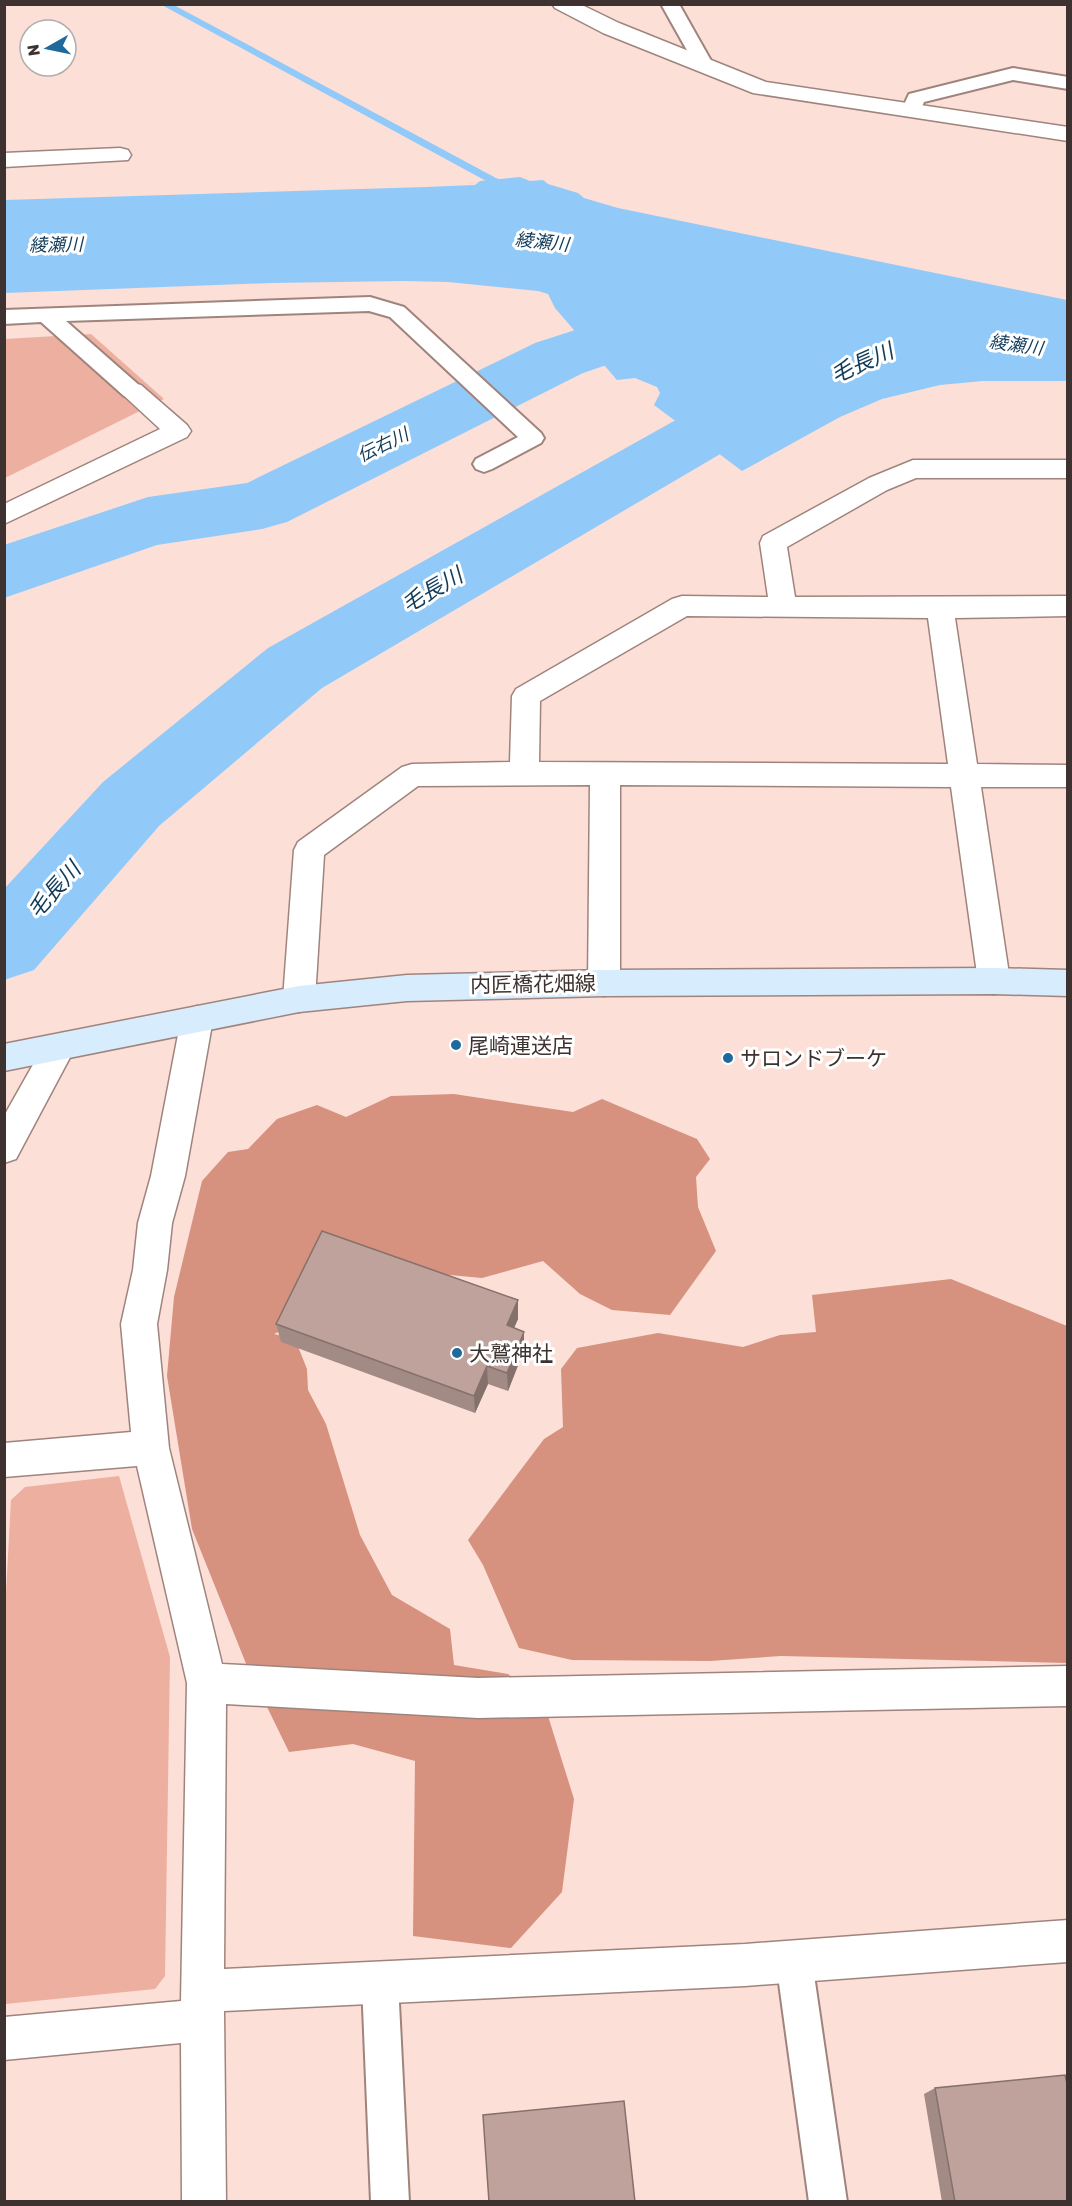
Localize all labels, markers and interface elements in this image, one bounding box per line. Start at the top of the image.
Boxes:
north arrow [18,18,78,78]
text: N [23,43,44,57]
water label: 綾瀬川 [514,228,572,256]
water label: 綾瀬川 [29,233,85,256]
water label: 綾瀬川 [988,330,1046,360]
water label: 毛長川 [826,336,899,389]
water label: 伝右川 [354,422,414,467]
water label: 毛長川 [397,561,469,618]
water label: 毛長川 [22,855,87,924]
street label: 内匠橋花畑線 [470,970,596,998]
place label: 尾崎運送店 [468,1033,573,1058]
marker: 尾崎運送店 [449,1038,463,1052]
place label: サロンドブーケ [740,1046,887,1071]
marker: サロンドブーケ [721,1051,735,1065]
place label: 大鷲神社 [469,1341,553,1366]
marker: 大鷲神社 [450,1346,464,1360]

